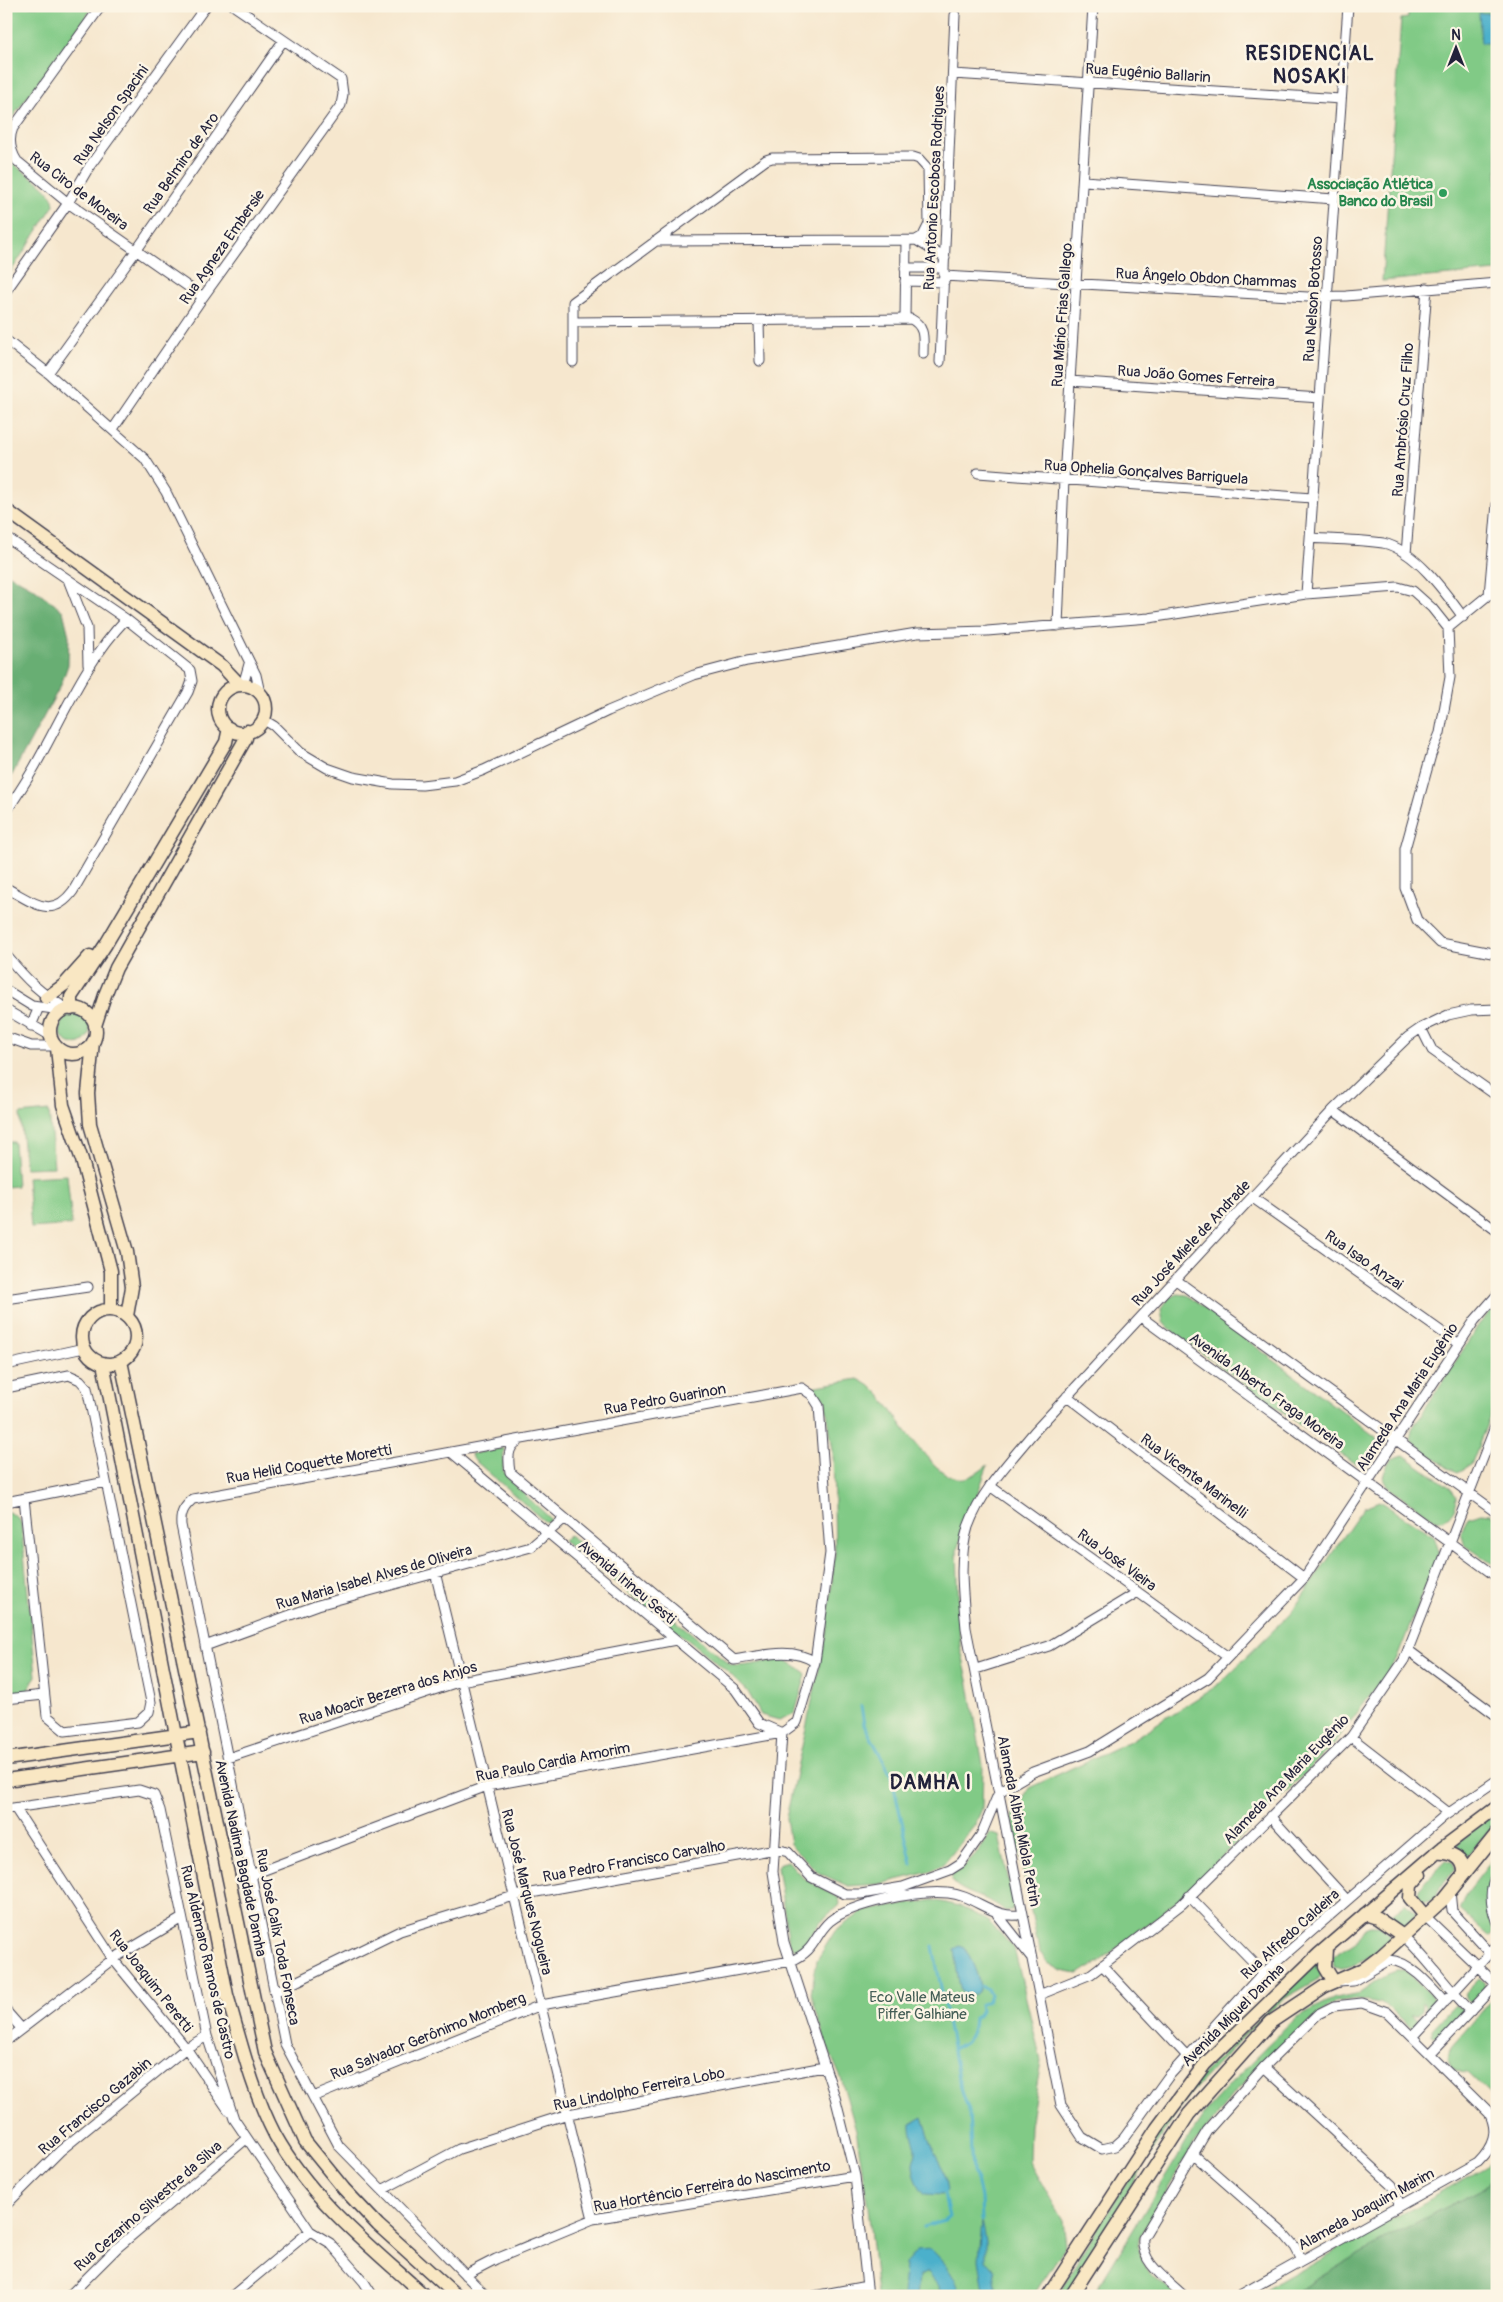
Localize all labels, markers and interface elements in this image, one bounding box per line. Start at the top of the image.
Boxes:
north arrow [1430,22,1480,72]
text: N [1451,27,1461,44]
district label: RESIDENCIAL NOSAKI [1245,41,1375,89]
street label: Rua Eugênio Ballarin [1085,60,1211,87]
street label: Rua Nelson Spacini [70,61,153,169]
street label: Rua Antonio Escobosa Rodrigues [920,85,949,291]
street label: Rua Belmiro de Aro [139,109,223,218]
street label: Rua Ciro de Moreira [25,148,132,235]
place label: Associação Atlética Banco do Brasil [1307,175,1433,211]
street label: Rua Agneza Embersie [176,186,269,308]
marker: Associação Atlética Banco do Brasil [1437,187,1449,199]
street label: Rua Nelson Botosso [1300,236,1327,363]
street label: Rua Mário Frias Gallego [1048,242,1077,388]
street label: Rua Ângelo Obdon Chammas [1115,264,1297,293]
street label: Rua Ambrósio Cruz Filho [1389,342,1418,498]
street label: Rua João Gomes Ferreira [1117,362,1275,391]
street label: Rua Ophelia Gonçalves Barriguela [1043,456,1249,489]
street label: Rua José Miele de Andrade [1128,1176,1255,1310]
street label: Rua Isao Anzai [1321,1226,1407,1295]
street label: Alameda Ana Maria Eugênio [1352,1319,1463,1475]
street label: Avenida Alberto Fraga Moreira [1185,1329,1348,1454]
street label: Rua Pedro Guarinon [603,1379,727,1420]
street label: Rua Vicente Marinelli [1136,1430,1251,1523]
street label: Rua Helid Coquette Moretti [225,1441,394,1488]
street label: Rua José Vieira [1073,1525,1160,1596]
street label: Avenida Irineu Sesti [574,1536,680,1629]
street label: Rua Maria Isabel Alves de Oliveira [274,1540,474,1615]
street label: Rua Moacir Bezerra dos Anjos [297,1657,480,1730]
street label: Alameda Ana Maria Eugênio [1219,1710,1353,1848]
street label: Alameda Albina Miola Petrin [993,1734,1044,1908]
street label: Rua Paulo Cardia Amorim [474,1738,632,1787]
street label: Avenida Nadima Bagdade Damha [210,1758,271,1958]
district label: DAMHA I [890,1770,972,1795]
street label: Rua José Marques Nogueira [497,1807,556,1977]
street label: Rua Pedro Francisco Carvalho [541,1836,727,1887]
street label: Rua José Calix Toda Fonseca [251,1847,304,2027]
street label: Rua Aldemaro Ramos de Castro [176,1863,239,2061]
street label: Rua Alfredo Caldeira [1237,1885,1344,1984]
street label: Rua Joaquim Peretti [105,1926,197,2037]
street label: Avenida Miguel Damha [1178,1960,1289,2071]
park label: Eco Valle Mateus Piffer Galhiane [869,1988,975,2024]
street label: Rua Salvador Gerônimo Momberg [328,1989,529,2084]
street label: Rua Francisco Gazabin [35,2054,156,2159]
street label: Rua Lindolpho Ferreira Lobo [552,2064,726,2115]
street label: Rua Cezarino Silvestre da Silva [70,2137,226,2276]
street label: Rua Hortêncio Ferreira do Nascimento [592,2156,832,2217]
street label: Alameda Joaquim Marim [1295,2164,1438,2255]

